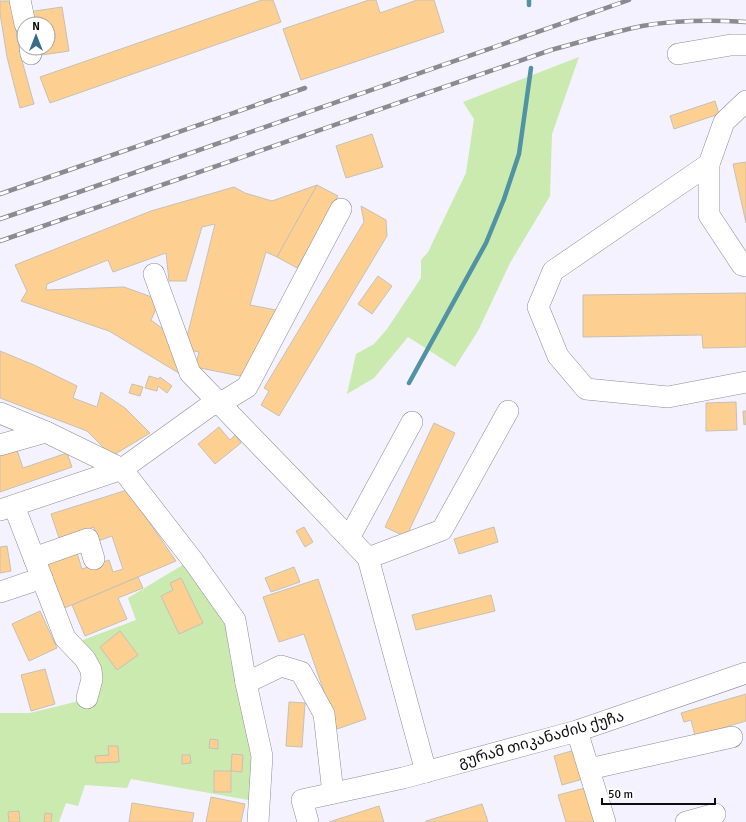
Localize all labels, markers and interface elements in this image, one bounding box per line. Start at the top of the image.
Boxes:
north arrow [16,16,56,56]
text: N [32,20,40,33]
street label: გურამ თიკანაძის ქუჩა [456,707,626,771]
scale bar [602,780,715,806]
text: 50 m [608,787,633,802]

